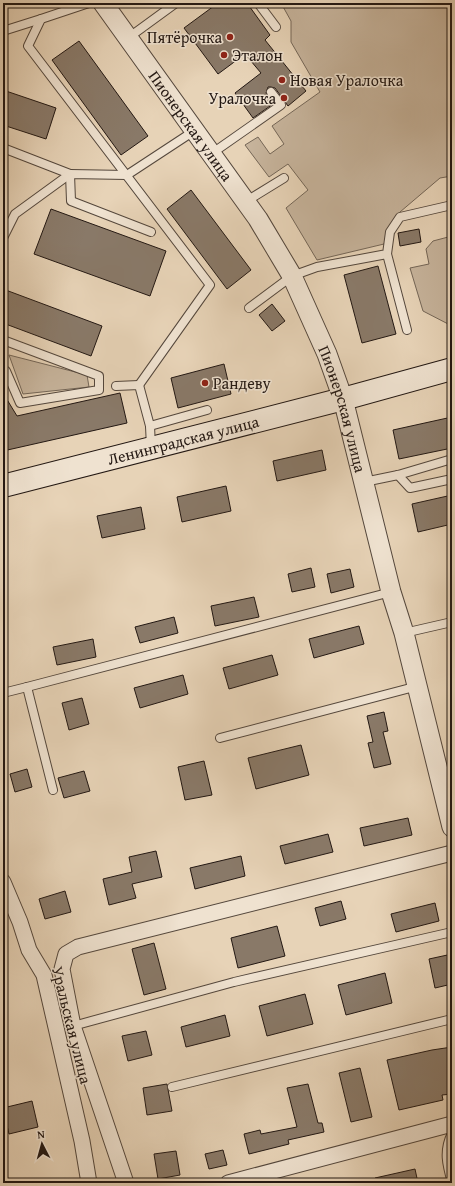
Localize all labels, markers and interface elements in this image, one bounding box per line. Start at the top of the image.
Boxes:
place label: Пятёрочка [147,25,222,49]
marker: Пятёрочка [225,32,235,42]
place label: Эталон [232,43,283,67]
marker: Эталон [219,50,229,60]
street label: Пионерская улица [143,65,239,186]
place label: Новая Уралочка [290,68,404,92]
marker: Новая Уралочка [277,75,287,85]
place label: Уралочка [208,86,276,110]
marker: Уралочка [279,93,289,103]
street label: Пионерская улица [313,341,373,475]
place label: Рандеву [213,371,271,395]
marker: Рандеву [200,378,210,388]
street label: Ленинградская улица [105,409,262,471]
street label: Уральская улица [46,964,98,1087]
north arrow [22,1124,62,1164]
text: N [36,1126,46,1142]

